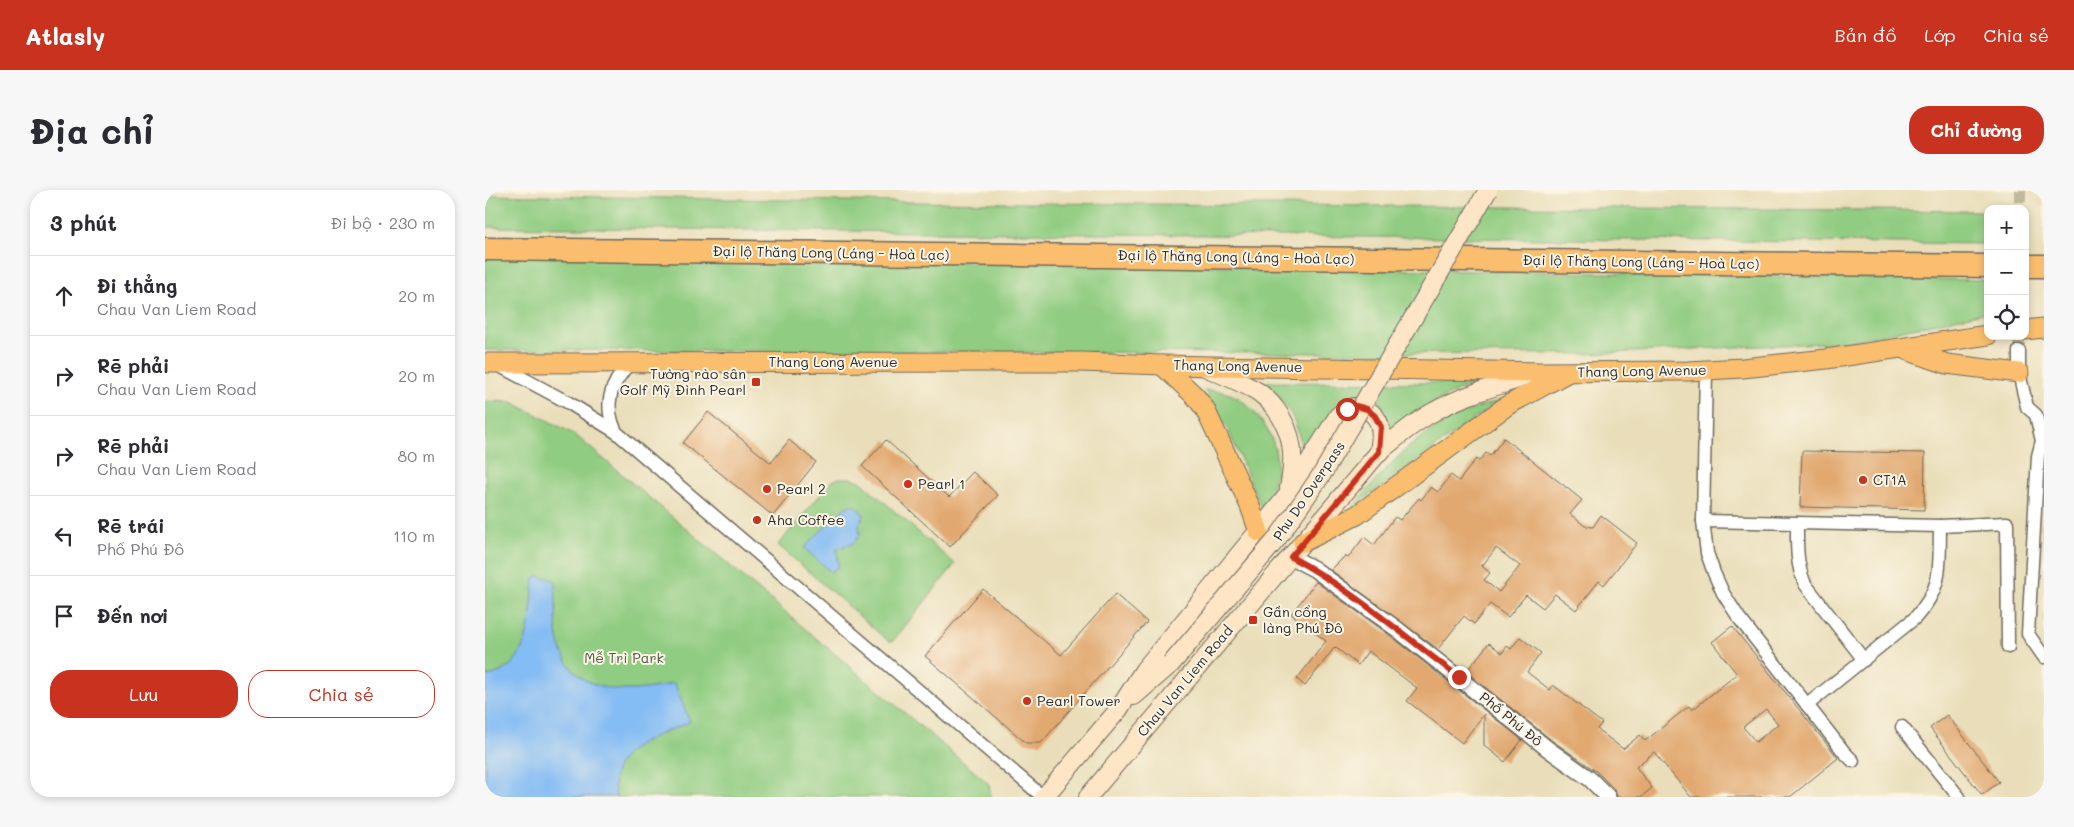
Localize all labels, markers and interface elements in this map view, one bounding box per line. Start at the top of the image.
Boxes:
text: Atlasly [25,20,105,51]
text: Bản đồ [1835,23,1896,47]
text: Lớp [1924,23,1956,47]
text: Chia sẻ [1984,23,2049,47]
button: Chỉ đường [1909,106,2044,154]
text: Địa chỉ [30,107,155,153]
map controls [1984,205,2029,340]
button: + [1984,205,2029,250]
text: 3 phút [50,209,117,236]
text: Đi bộ · 230 m [331,212,435,233]
street label: Đại lộ Thăng Long (Láng - Hoà Lạc) [712,241,950,264]
street label: Đại lộ Thăng Long (Láng - Hoà Lạc) [1117,245,1355,268]
street label: Đại lộ Thăng Long (Láng - Hoà Lạc) [1522,250,1760,273]
button: − [1984,250,2029,295]
text: Đi thẳng [97,273,177,298]
icon: ahead [50,282,78,310]
text: 20 m [398,285,435,306]
button: locate [1984,295,2029,340]
text: Chau Van Liem Road [97,298,256,319]
street label: Thang Long Avenue [768,352,898,371]
text: Rẽ phải [97,353,169,378]
street label: Thang Long Avenue [1173,355,1303,376]
street label: Thang Long Avenue [1577,360,1707,381]
icon: right [50,362,78,390]
place label: Tường rào sân Golf Mỹ Đình Pearl [620,364,746,399]
text: 20 m [398,365,435,386]
marker: Tường rào sân Golf Mỹ Đình Pearl [750,376,762,388]
text: Chau Van Liem Road [97,378,256,399]
route start [1336,398,1359,421]
text: Rẽ phải [97,433,169,458]
street label: Phu Do Overpass [1268,437,1349,544]
icon: right [50,442,78,470]
text: 80 m [398,445,435,466]
text: Chau Van Liem Road [97,458,256,479]
place label: CT1A [1873,470,1907,489]
place label: Pearl 1 [918,474,965,493]
marker: CT1A [1857,474,1869,486]
marker: Pearl 1 [902,478,914,490]
place label: Pearl 2 [777,479,826,498]
marker: Pearl 2 [761,483,773,495]
place label: Aha Coffee [767,510,844,529]
text: Rẽ trái [97,513,165,538]
marker: Aha Coffee [751,514,763,526]
icon: left [50,522,78,550]
text: 110 m [393,525,435,546]
text: Phố Phú Đô [97,538,184,559]
icon: arrive [50,602,78,630]
place label: Gần cổng làng Phú Đô [1263,602,1343,637]
text: Đến nơi [97,603,169,628]
marker: Gần cổng làng Phú Đô [1247,614,1259,626]
street label: Chau Van Liem Road [1132,621,1237,740]
park label: Mễ Trì Park [584,648,664,667]
route end [1448,666,1471,689]
button: Lưu [50,670,238,718]
button: Chia sẻ [248,670,435,718]
street label: Phố Phú Đô [1476,687,1547,750]
place label: Pearl Tower [1037,691,1121,710]
marker: Pearl Tower [1021,695,1033,707]

